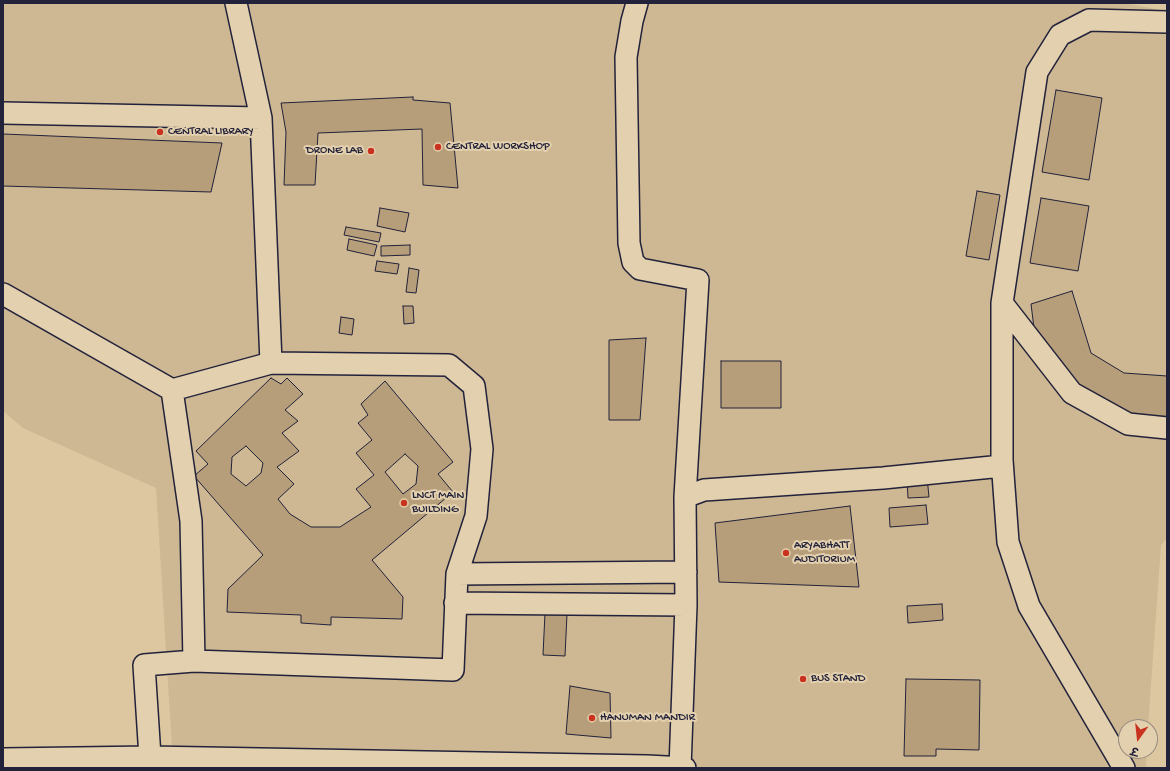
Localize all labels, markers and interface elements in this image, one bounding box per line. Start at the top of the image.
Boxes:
place label: CENTRAL LIBRARY [168,125,254,139]
marker: CENTRAL LIBRARY [155,127,165,137]
place label: CENTRAL WORKSHOP [446,140,550,154]
marker: CENTRAL WORKSHOP [433,142,443,152]
place label: DRONE LAB [306,144,363,158]
marker: DRONE LAB [366,146,376,156]
place label: LNCT MAIN BUILDING [412,489,464,517]
marker: LNCT MAIN BUILDING [399,498,409,508]
place label: ARYABHATT AUDITORIUM [794,539,855,567]
marker: ARYABHATT AUDITORIUM [781,548,791,558]
place label: BUS STAND [811,672,865,686]
marker: BUS STAND [798,674,808,684]
place label: HANUMAN MANDIR [600,711,695,725]
marker: HANUMAN MANDIR [587,713,597,723]
north arrow [1118,719,1158,759]
text: उ [1130,743,1140,756]

